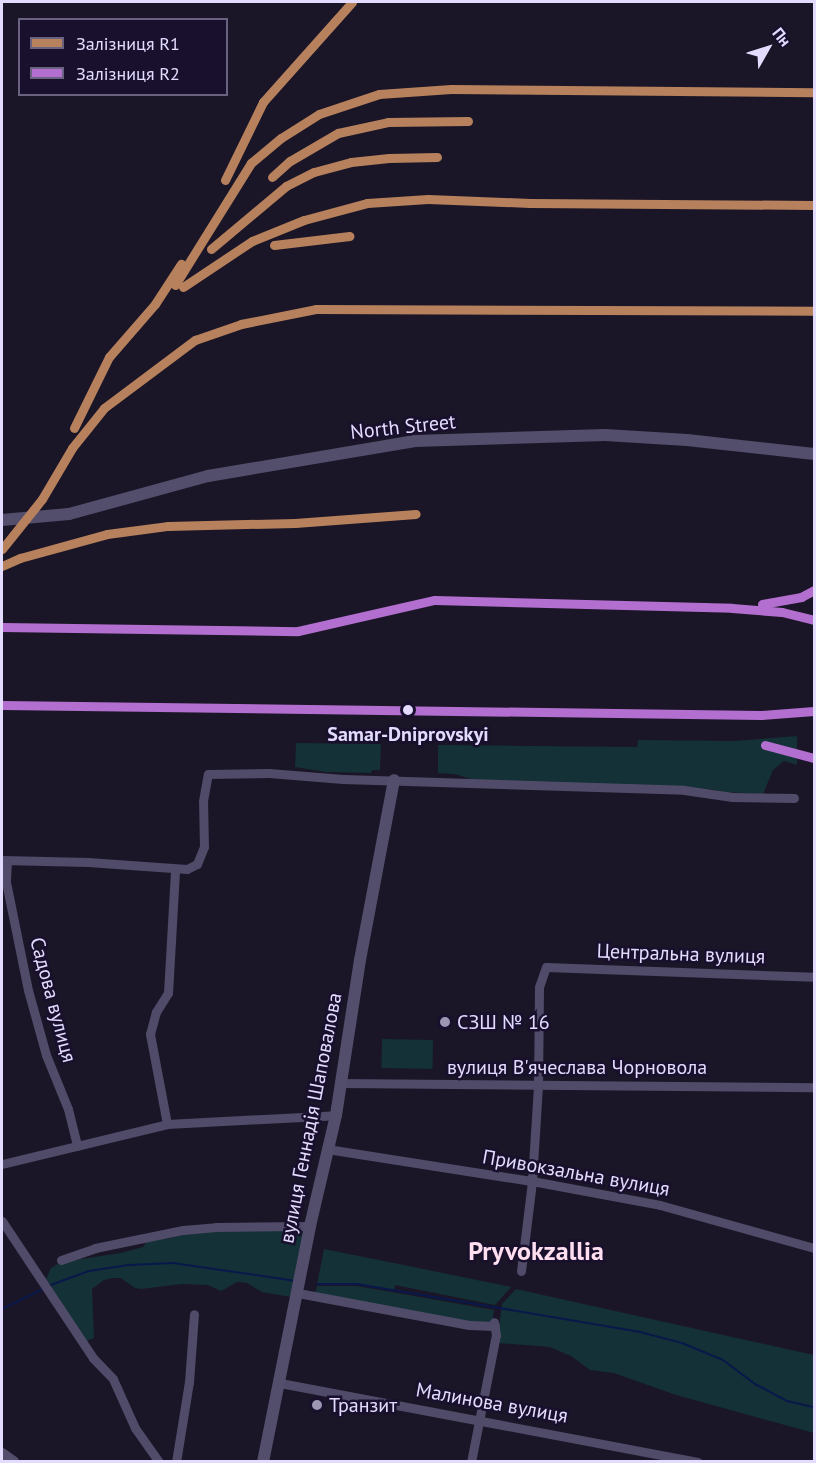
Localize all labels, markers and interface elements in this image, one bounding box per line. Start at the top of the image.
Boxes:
legend [18,18,228,96]
north arrow [738,18,798,78]
text: Пн [768,23,796,50]
text: Залізниця R1 [76,32,180,55]
text: Залізниця R2 [76,62,180,85]
street label: North Street [349,410,457,444]
marker: Samar-Dniprovskyi [398,700,418,720]
place label: Samar-Dniprovskyi [327,722,489,746]
street label: Садова вулиця [25,935,81,1065]
street label: Центральна вулиця [596,939,766,969]
street label: вулиця Геннадія Шаповалова [275,991,347,1245]
place label: СЗШ № 16 [457,1010,550,1034]
marker: СЗШ № 16 [438,1015,452,1029]
street label: вулиця В'ячеслава Чорновола [447,1055,707,1079]
street label: Привокзальна вулиця [480,1145,672,1201]
district label: Pryvokzallia [468,1235,604,1267]
street label: Малинова вулиця [414,1378,570,1428]
place label: Транзит [329,1393,397,1417]
marker: Транзит [310,1398,324,1412]

